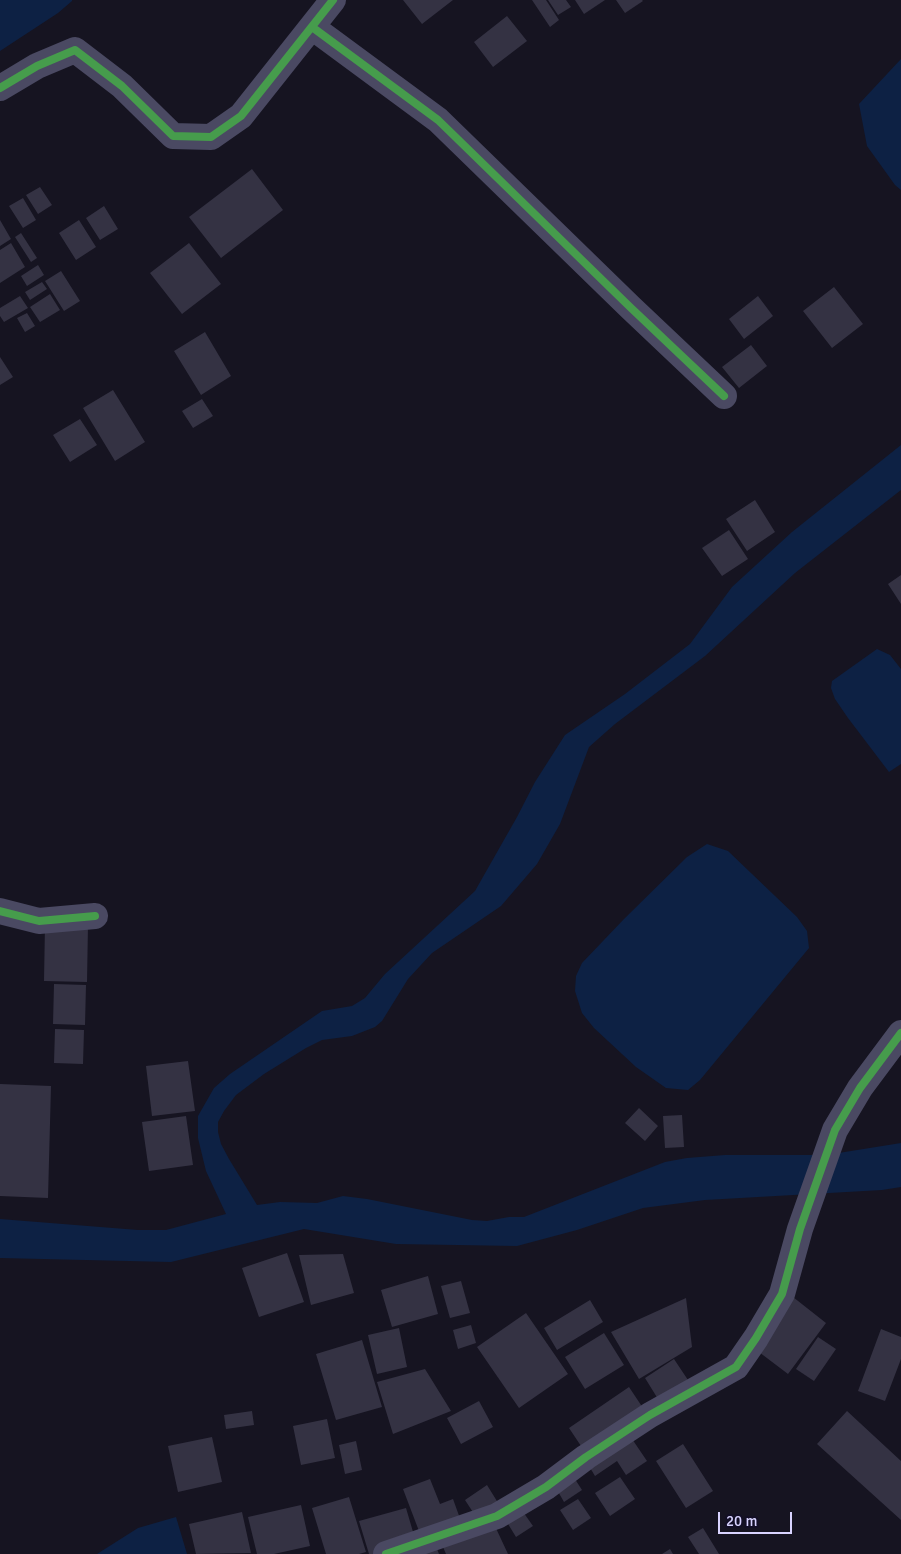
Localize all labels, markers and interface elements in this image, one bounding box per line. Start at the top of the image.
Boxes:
scale bar [721,1502,795,1534]
text: 20 m [726,1512,757,1530]

